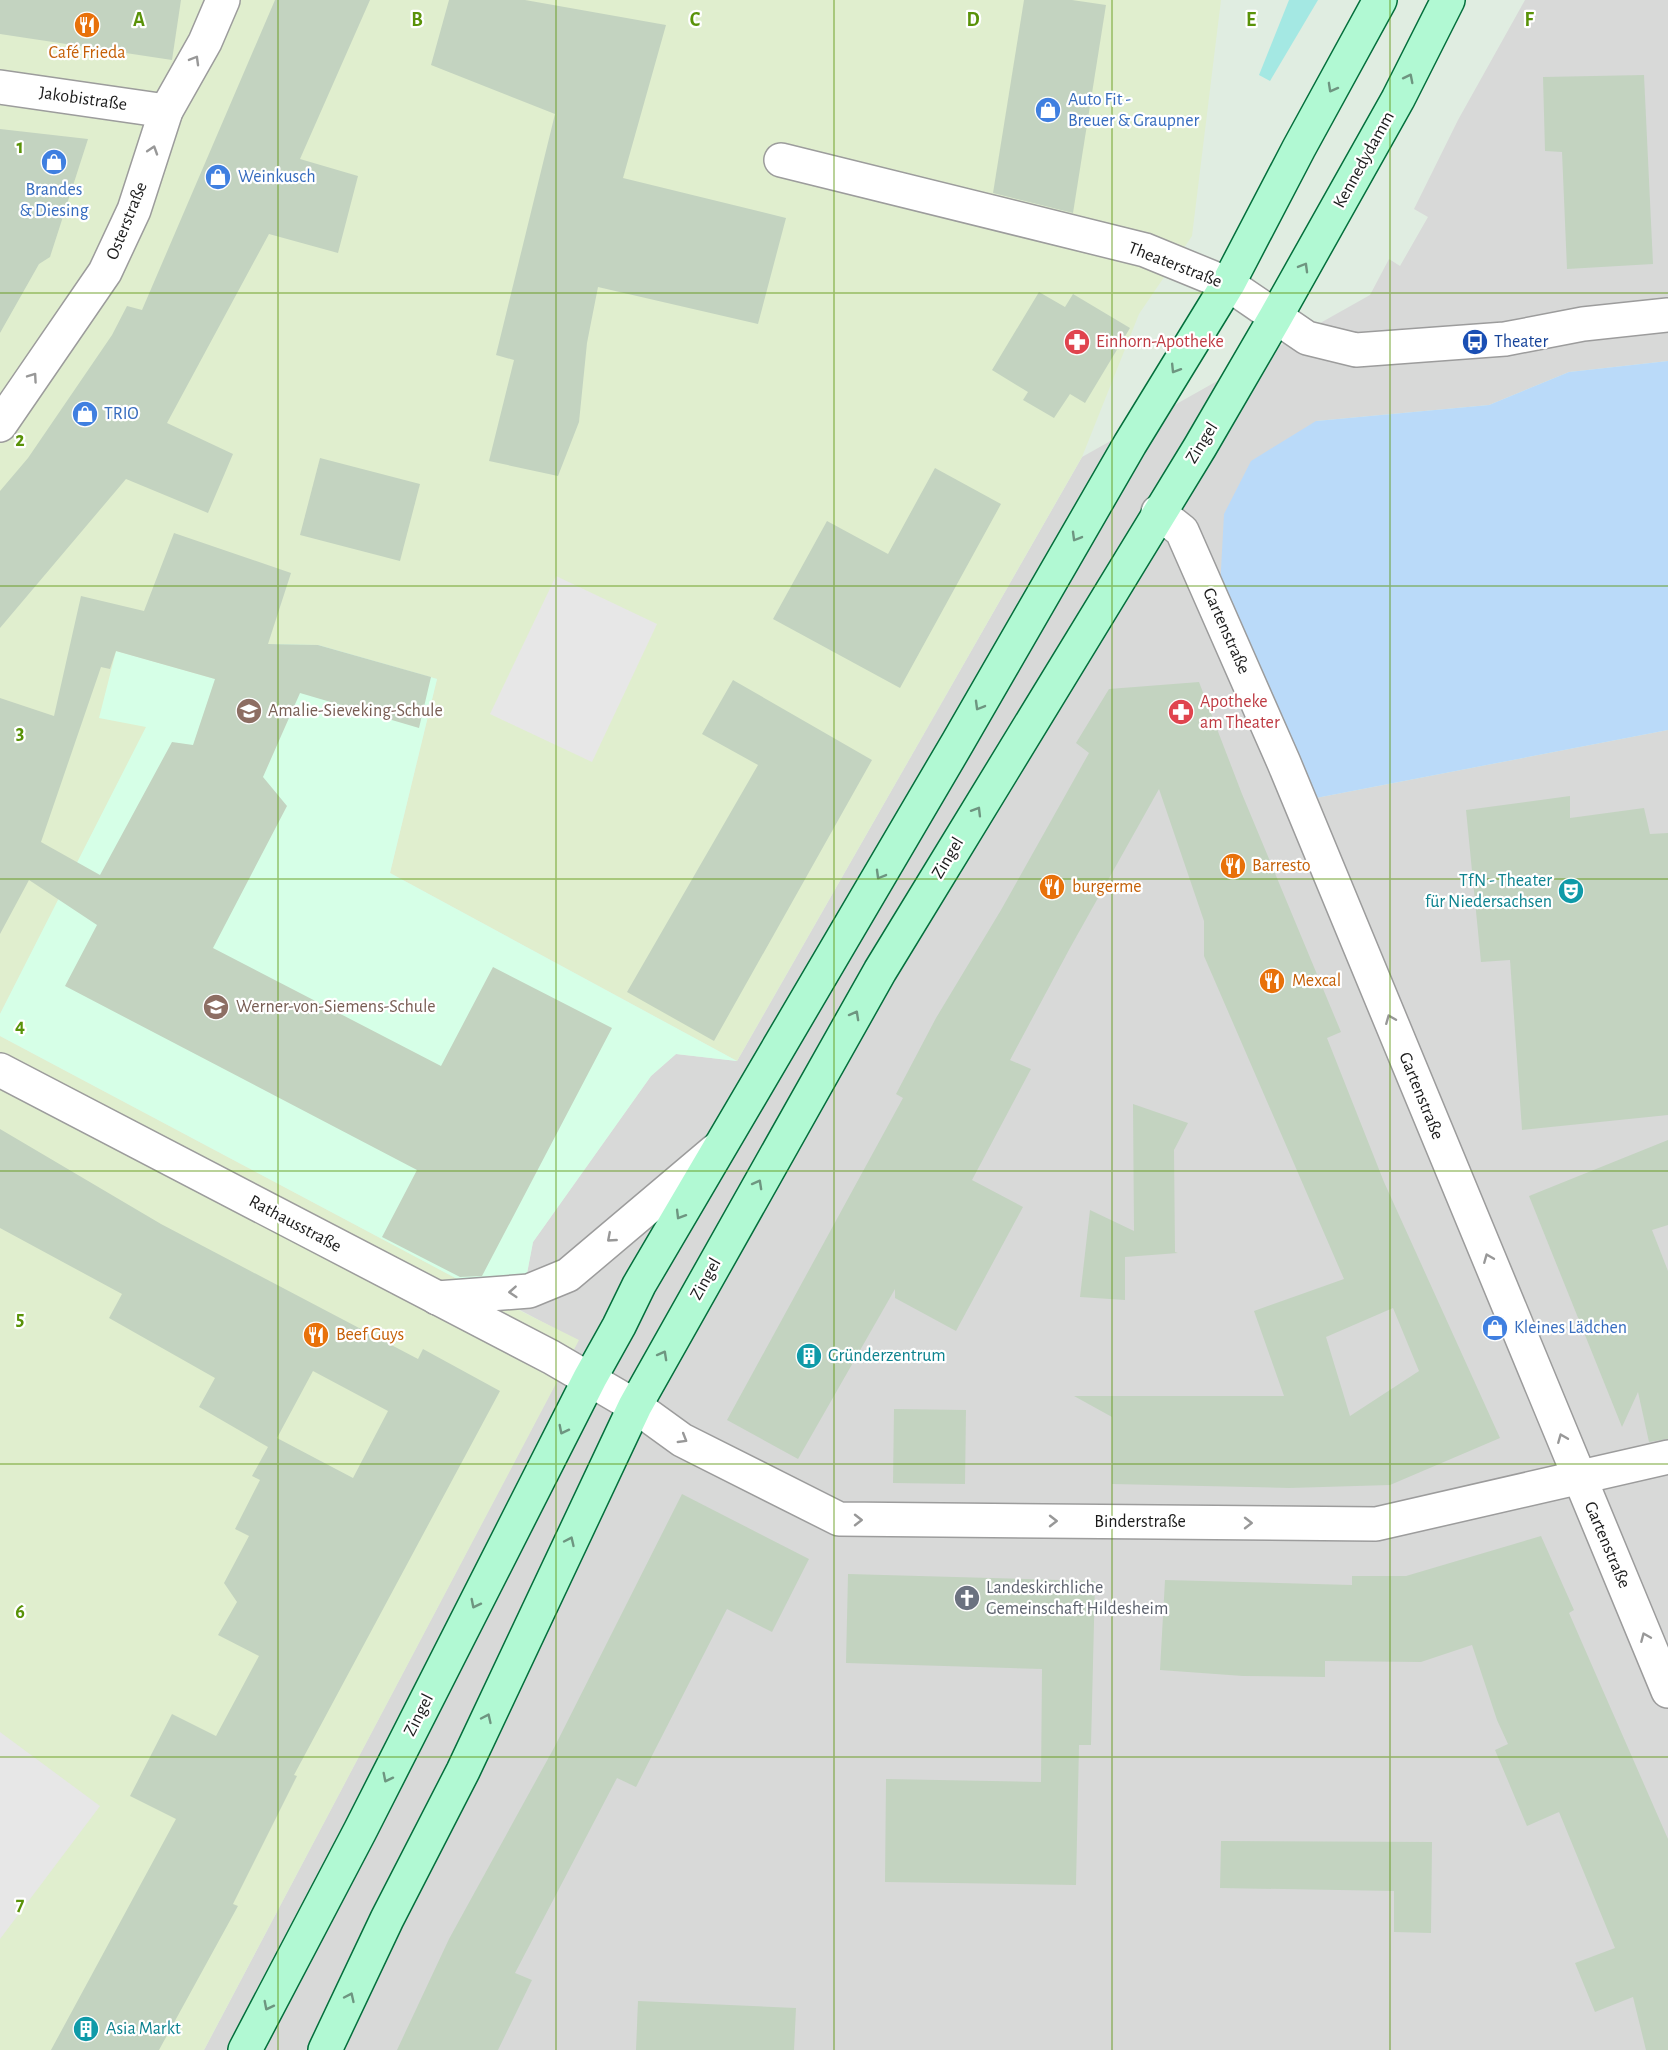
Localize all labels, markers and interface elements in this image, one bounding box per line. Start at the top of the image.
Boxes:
restaurant icon: Café Frieda [72,10,102,40]
text: A [133,10,145,30]
text: B [411,10,423,30]
text: C [690,10,701,30]
text: D [966,10,980,30]
text: E [1246,10,1256,30]
text: F [1524,10,1534,30]
place label: Café Frieda [48,44,126,62]
one-way arrow [187,56,199,66]
one-way arrow [1402,74,1413,85]
one-way arrow [1328,82,1339,92]
street label: Jakobistraße [38,84,128,114]
place label: Auto Fit - Breuer & Graupner [1068,91,1199,130]
shop icon: Auto Fit - Breuer & Graupner [1033,95,1063,125]
street label: Kennedydamm [1330,109,1398,211]
text: 1 [16,137,24,157]
one-way arrow [146,145,158,156]
shop icon: Brandes & Diesing [39,147,69,177]
shop icon: Weinkusch [203,162,233,192]
place label: Weinkusch [238,168,316,186]
street label: Osterstraße [103,179,151,263]
place label: Brandes & Diesing [20,181,89,220]
street label: Theaterstraße [1126,239,1224,291]
one-way arrow [1297,263,1308,273]
pharmacy icon: Einhorn-Apotheke [1062,327,1092,357]
bus stop icon: Theater [1460,327,1490,357]
place label: Einhorn-Apotheke [1096,333,1224,351]
place label: Theater [1494,333,1548,351]
one-way arrow [1170,363,1182,373]
one-way arrow [26,372,37,383]
shop icon: TRIO [70,399,100,429]
place label: TRIO [104,405,139,423]
street label: Zingel [1183,419,1221,467]
text: 2 [15,430,25,450]
one-way arrow [1072,531,1083,541]
street label: Gartenstraße [1199,585,1253,677]
place label: Apotheke am Theater [1200,693,1280,732]
school or university icon: Amalie-Sieveking-Schule [234,696,264,726]
pharmacy icon: Apotheke am Theater [1166,697,1196,727]
one-way arrow [974,700,986,710]
place label: Amalie-Sieveking-Schule [268,702,443,720]
text: 3 [16,723,24,743]
one-way arrow [969,807,981,817]
street label: Zingel [929,834,967,882]
restaurant icon: Barresto [1218,851,1248,881]
place label: Barresto [1252,857,1311,875]
one-way arrow [876,869,888,879]
restaurant icon: burgerme [1037,872,1067,902]
place label: TfN - Theater für Niedersachsen [1425,872,1552,911]
theatre icon: TfN - Theater für Niedersachsen [1556,876,1586,906]
place label: burgerme [1072,878,1142,896]
restaurant icon: Mexcal [1257,966,1287,996]
place label: Mexcal [1292,972,1341,990]
school or university icon: Werner-von-Siemens-Schule [201,992,231,1022]
place label: Werner-von-Siemens-Schule [236,998,436,1016]
one-way arrow [848,1011,859,1021]
one-way arrow [1385,1014,1397,1025]
text: 4 [15,1016,25,1036]
street label: Gartenstraße [1395,1050,1447,1142]
one-way arrow [751,1180,763,1190]
street label: Rathausstraße [246,1192,344,1256]
one-way arrow [676,1209,688,1219]
one-way arrow [607,1231,618,1242]
one-way arrow [1483,1253,1495,1264]
street label: Zingel [687,1255,725,1303]
one-way arrow [508,1286,517,1299]
text: 5 [16,1309,24,1329]
shop icon: Kleines Lädchen [1480,1313,1510,1343]
place label: Kleines Lädchen [1514,1319,1627,1337]
restaurant icon: Beef Guys [301,1320,331,1350]
place label: Beef Guys [336,1326,404,1344]
building icon: Gründerzentrum [794,1341,824,1371]
place label: Gründerzentrum [828,1347,946,1365]
one-way arrow [656,1350,667,1361]
one-way arrow [559,1423,570,1434]
one-way arrow [677,1432,687,1444]
one-way arrow [1557,1433,1569,1444]
street label: Gartenstraße [1581,1499,1633,1591]
one-way arrow [854,1513,863,1526]
street label: Binderstraße [1094,1513,1186,1531]
one-way arrow [1049,1515,1058,1527]
one-way arrow [1244,1517,1253,1529]
one-way arrow [563,1537,575,1548]
place label: Landeskirchliche Gemeinschaft Hildesheim [986,1579,1168,1618]
church icon: Landeskirchliche Gemeinschaft Hildesheim [952,1583,982,1613]
one-way arrow [471,1597,482,1608]
text: 6 [15,1602,25,1622]
one-way arrow [1640,1632,1652,1643]
street label: Zingel [401,1691,437,1739]
one-way arrow [480,1713,492,1724]
one-way arrow [382,1771,394,1782]
text: 7 [16,1894,25,1914]
one-way arrow [342,1993,354,2004]
one-way arrow [264,1999,275,2010]
building icon: Asia Markt [71,2014,101,2044]
place label: Asia Markt [106,2020,181,2038]

